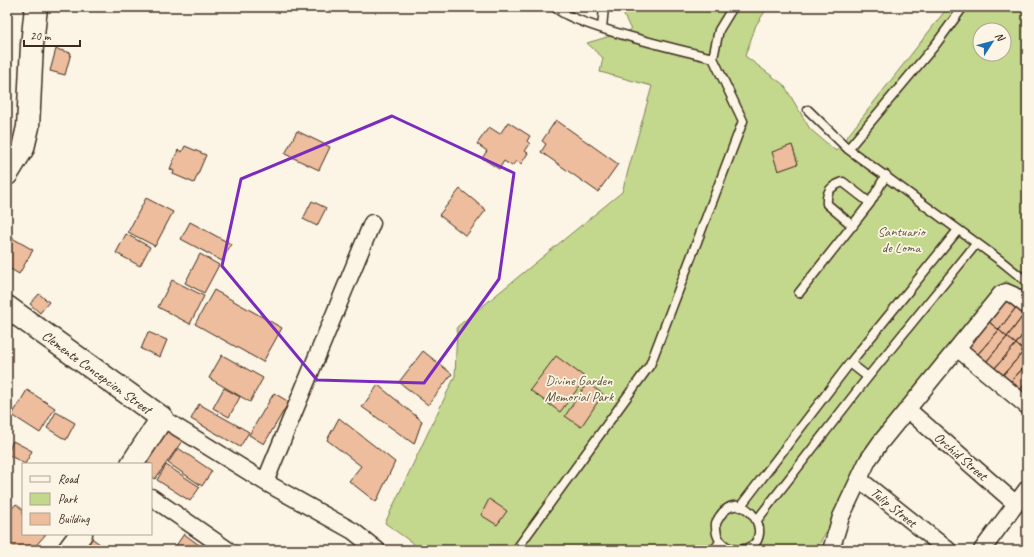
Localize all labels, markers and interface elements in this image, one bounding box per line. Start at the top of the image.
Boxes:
scale bar [24,22,80,48]
north arrow [972,22,1012,62]
text: 20 m [30,28,52,44]
text: N [992,29,1009,45]
park label: Santuario de Loma [877,223,927,256]
street label: Clemente Concepcion Street [39,327,157,419]
park label: Divine Garden Memorial Park [545,372,614,405]
street label: Orchid Street [931,429,992,485]
legend [22,463,152,535]
text: Road [58,471,80,487]
street label: Tulip Street [867,484,921,532]
text: Park [58,491,79,507]
text: Building [58,511,90,527]

